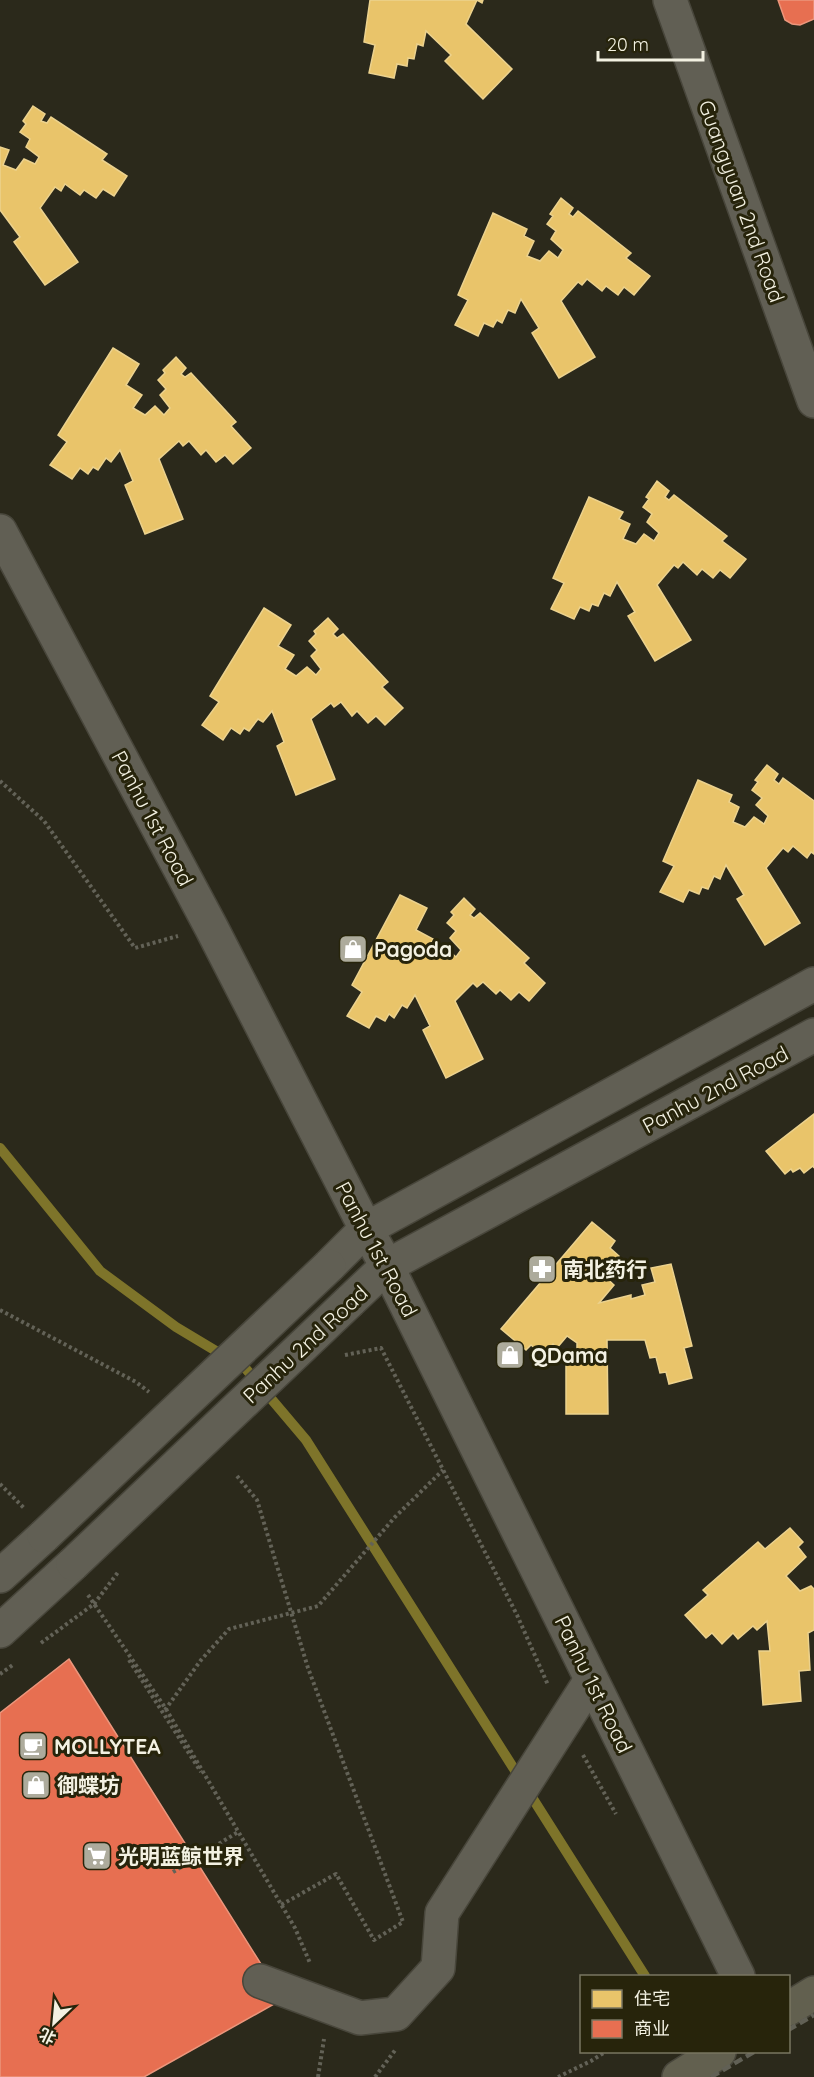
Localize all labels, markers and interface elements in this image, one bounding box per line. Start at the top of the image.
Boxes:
scale bar [598,24,703,62]
text: 20 m [607,33,649,56]
street label: Guangyuan 2nd Road [693,96,791,306]
street label: Panhu 1st Road [106,746,200,890]
shop icon: Pagoda [337,933,369,965]
place label: Pagoda [374,936,452,962]
street label: Panhu 2nd Road [638,1040,792,1138]
street label: Panhu 1st Road [330,1177,424,1321]
pharmacy icon: 南北药行 [526,1253,558,1285]
place label: 南北药行 [563,1256,647,1282]
street label: Panhu 2nd Road [237,1280,373,1408]
shop icon: QDama [494,1339,526,1371]
place label: QDama [531,1342,608,1368]
street label: Panhu 1st Road [550,1611,638,1757]
cafe icon: MOLLYTEA [17,1730,49,1762]
place label: MOLLYTEA [54,1733,161,1759]
shop icon: 御蝶坊 [20,1769,52,1801]
place label: 御蝶坊 [57,1772,120,1798]
supermarket icon: 光明蓝鲸世界 [81,1840,113,1872]
place label: 光明蓝鲸世界 [118,1843,244,1869]
legend [580,1975,790,2053]
text: 住宅 [634,1987,670,2010]
north arrow [24,1993,84,2053]
text: 商业 [634,2017,670,2040]
text: 北 [36,2024,59,2049]

